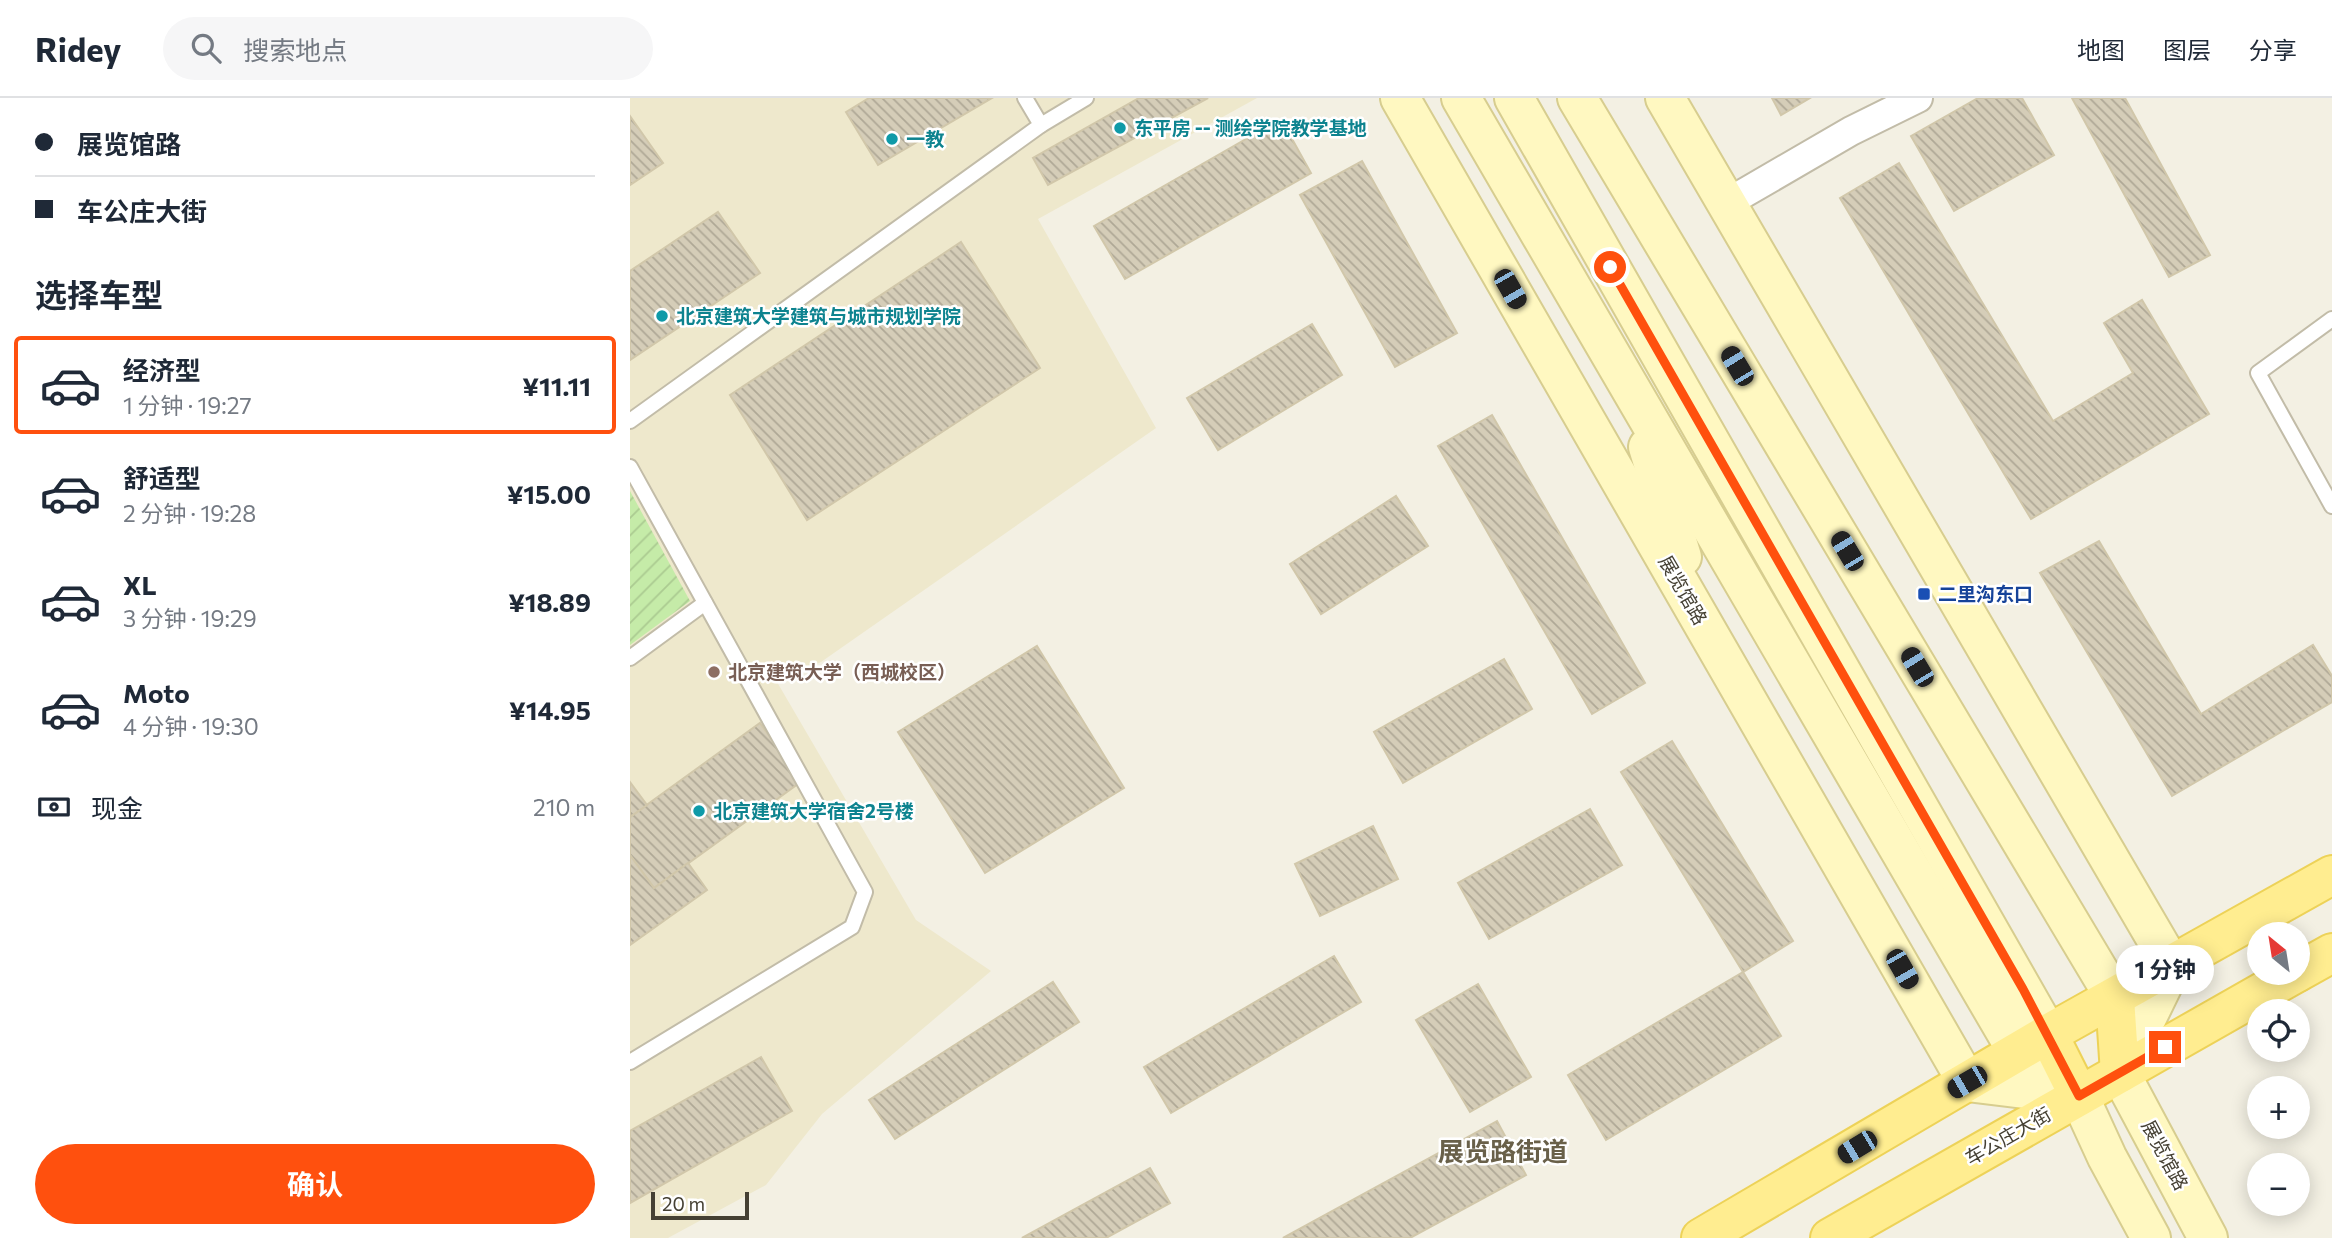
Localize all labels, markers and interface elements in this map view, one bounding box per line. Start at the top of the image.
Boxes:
search box [163,17,653,80]
text: Ridey [35,28,121,69]
icon: search [187,29,225,67]
text: 搜索地点 [243,34,347,65]
text: 地图 [2077,35,2125,64]
text: 图层 [2163,35,2211,64]
text: 分享 [2249,35,2297,64]
place label: 东平房 -- 测绘学院教学基地 [1134,116,1366,139]
marker: 东平房 -- 测绘学院教学基地 [1112,120,1128,136]
place label: 一教 [906,127,945,150]
text: 展览馆路 [77,128,181,159]
marker: 一教 [884,131,900,147]
text: 车公庄大街 [77,195,207,226]
route start [1594,251,1626,283]
car [1491,266,1530,312]
text: 选择车型 [35,274,163,314]
place label: 北京建筑大学建筑与城市规划学院 [676,304,961,327]
marker: 北京建筑大学建筑与城市规划学院 [654,308,670,324]
car [1718,343,1757,389]
icon: car [39,354,102,417]
text: 经济型 [123,354,201,385]
text: ¥11.11 [522,370,591,401]
text: 1 分钟 · 19:27 [123,391,252,419]
icon: car [39,462,102,525]
text: 舒适型 [123,462,201,493]
text: ¥15.00 [507,478,591,509]
text: 2 分钟 · 19:28 [123,499,256,527]
car [1828,528,1867,574]
street label: 展览馆路 [1654,551,1712,628]
text: XL [123,569,157,600]
icon: car [39,570,102,633]
place label: 二里沟东口 [1938,582,2033,605]
text: ¥18.89 [508,586,591,617]
marker: 二里沟东口 [1916,586,1932,602]
text: 3 分钟 · 19:29 [123,604,257,632]
car [1898,644,1937,690]
place label: 北京建筑大学（西城校区） [728,660,956,683]
marker: 北京建筑大学（西城校区） [706,664,722,680]
text: Moto [123,677,190,708]
icon: car [39,678,102,741]
text: ¥14.95 [509,694,591,725]
text: 4 分钟 · 19:30 [123,712,259,740]
icon: cash [35,788,73,826]
text: 现金 [91,792,143,823]
text: 210 m [533,793,595,821]
place label: 北京建筑大学宿舍2号楼 [713,799,914,822]
marker: 北京建筑大学宿舍2号楼 [691,803,707,819]
north arrow [2247,922,2310,985]
map controls [2247,922,2310,1216]
car [1883,946,1922,992]
callout: 1 分钟 [2116,946,2214,995]
text: 1 分钟 [2135,955,2195,983]
button: locate [2247,999,2310,1062]
route end [2149,1031,2181,1063]
car [1944,1062,1991,1102]
button: + [2247,1076,2310,1139]
street label: 车公庄大街 [1961,1102,2055,1169]
street label: 展览馆路 [2137,1116,2193,1194]
car [1834,1127,1881,1167]
district label: 展览路街道 [1438,1135,1568,1166]
button: 确认 [35,1144,595,1224]
button: − [2247,1153,2310,1216]
scale bar [651,1189,749,1221]
text: 20 m [662,1192,705,1215]

